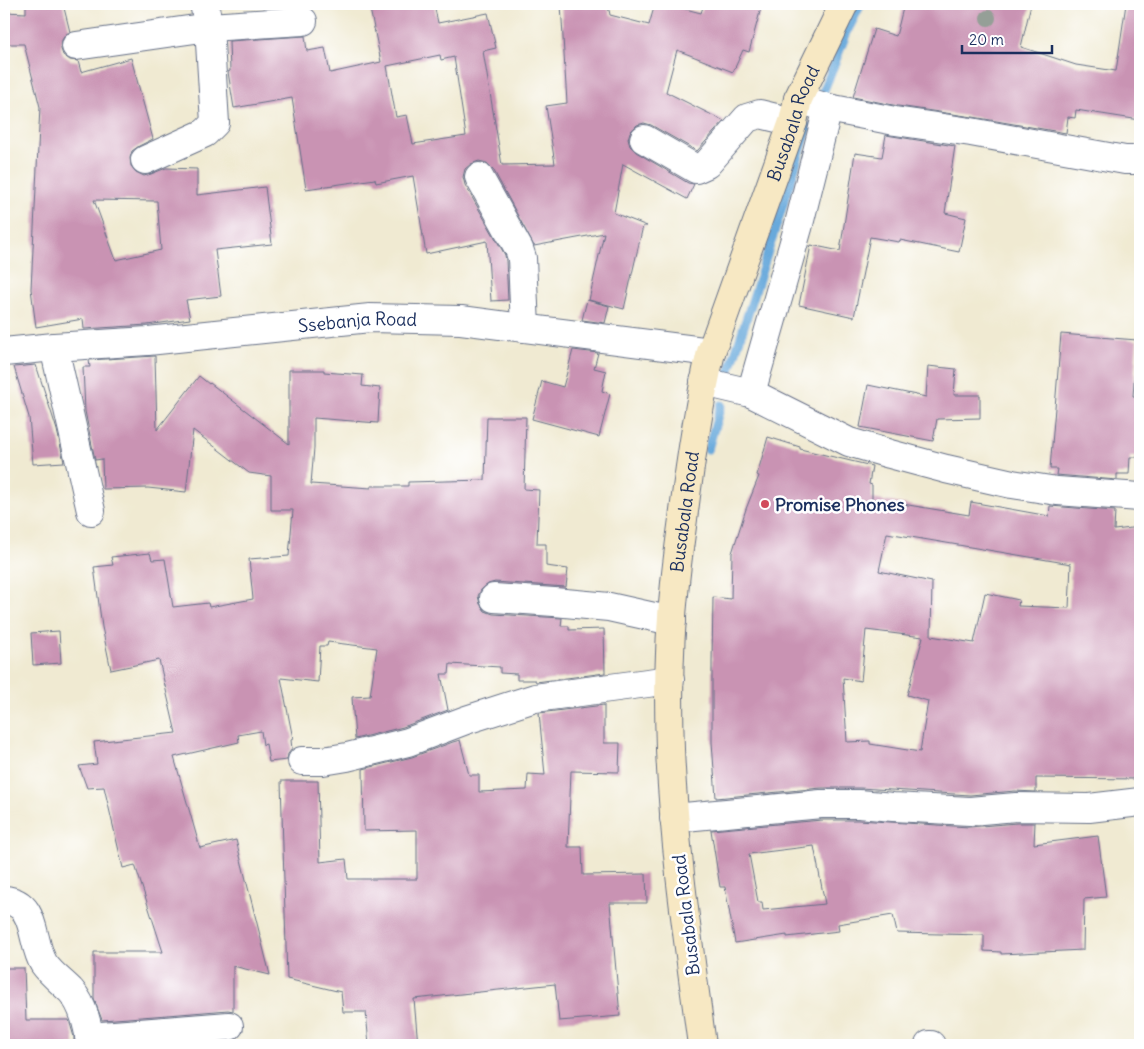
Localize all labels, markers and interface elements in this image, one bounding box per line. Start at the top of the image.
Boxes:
scale bar [962,22,1052,54]
text: 20 m [969,30,1004,49]
street label: Busabala Road [761,61,824,184]
street label: Ssebanja Road [297,307,418,337]
street label: Busabala Road [665,449,704,573]
place label: Promise Phones [775,493,905,516]
marker: Promise Phones [759,498,771,510]
street label: Busabala Road [667,853,705,977]

